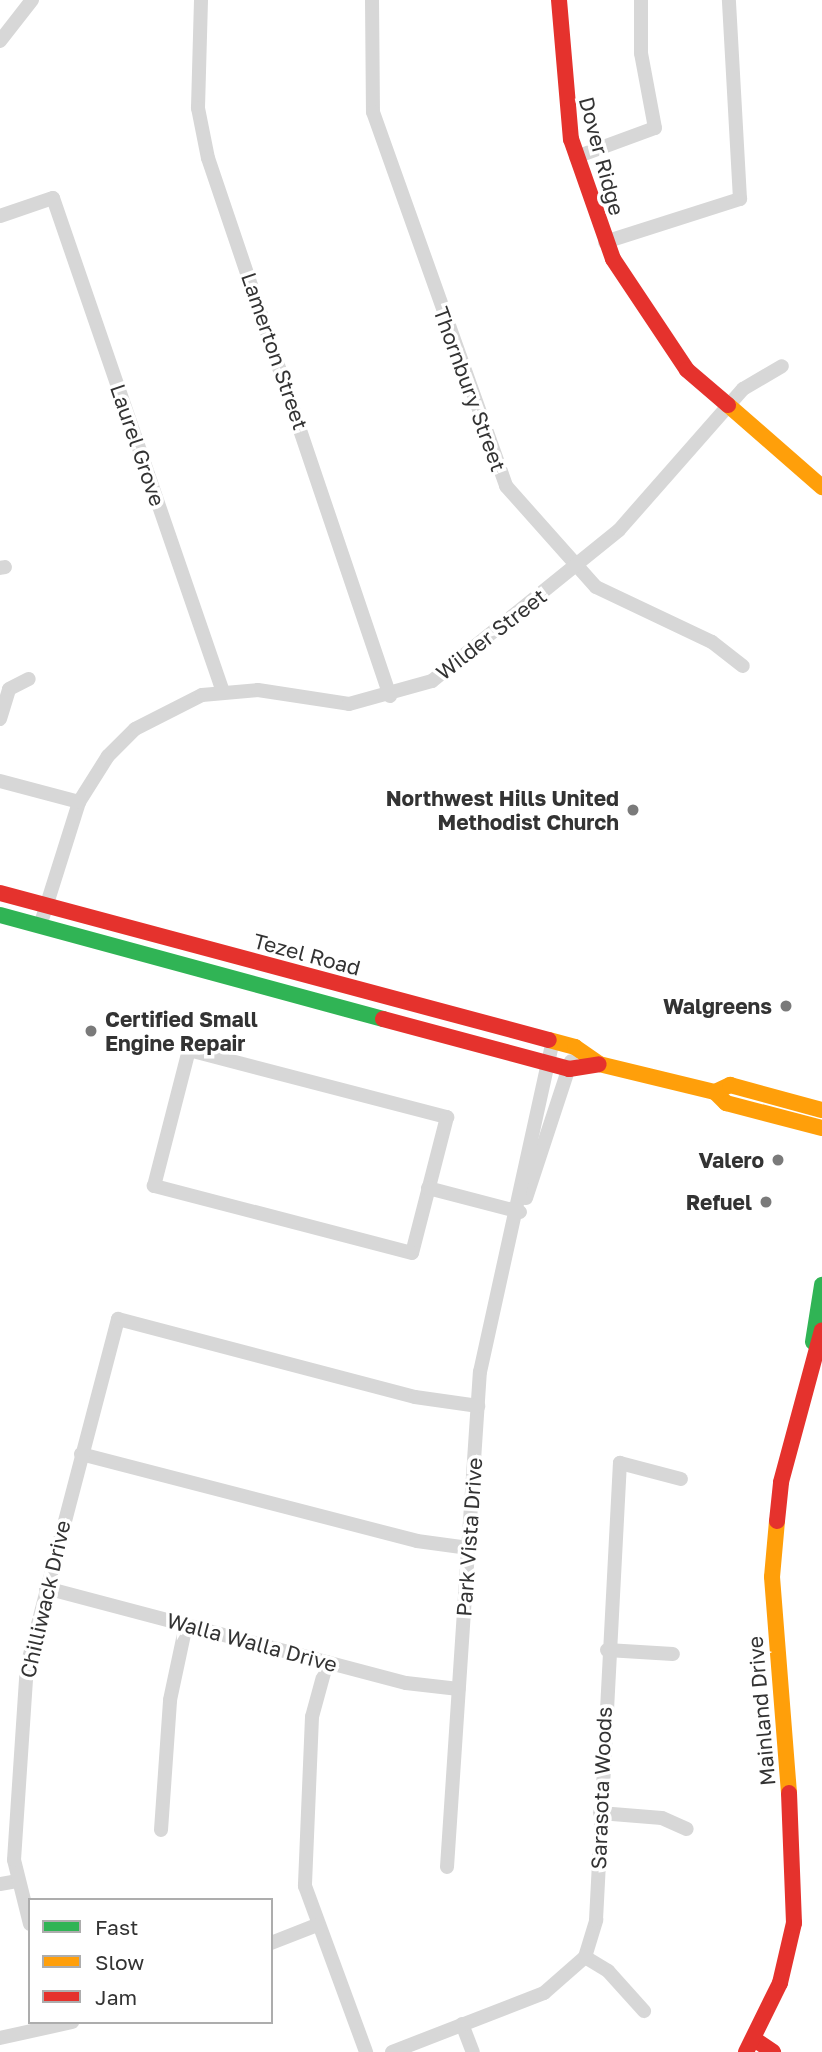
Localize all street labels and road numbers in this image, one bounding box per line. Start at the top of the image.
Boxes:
street label: Dover Ridge [574,94,630,218]
street label: Lamerton Street [236,269,314,433]
street label: Thornbury Street [429,303,511,475]
street label: Laurel Grove [105,381,171,509]
street label: Wilder Street [431,583,551,685]
street label: Tezel Road [251,928,363,980]
street label: Park Vista Drive [451,1457,487,1617]
street label: Chilliwack Drive [15,1518,75,1680]
street label: Walla Walla Drive [164,1607,340,1677]
street label: Mainland Drive [742,1635,780,1787]
street label: Sarasota Woods [586,1706,616,1870]

